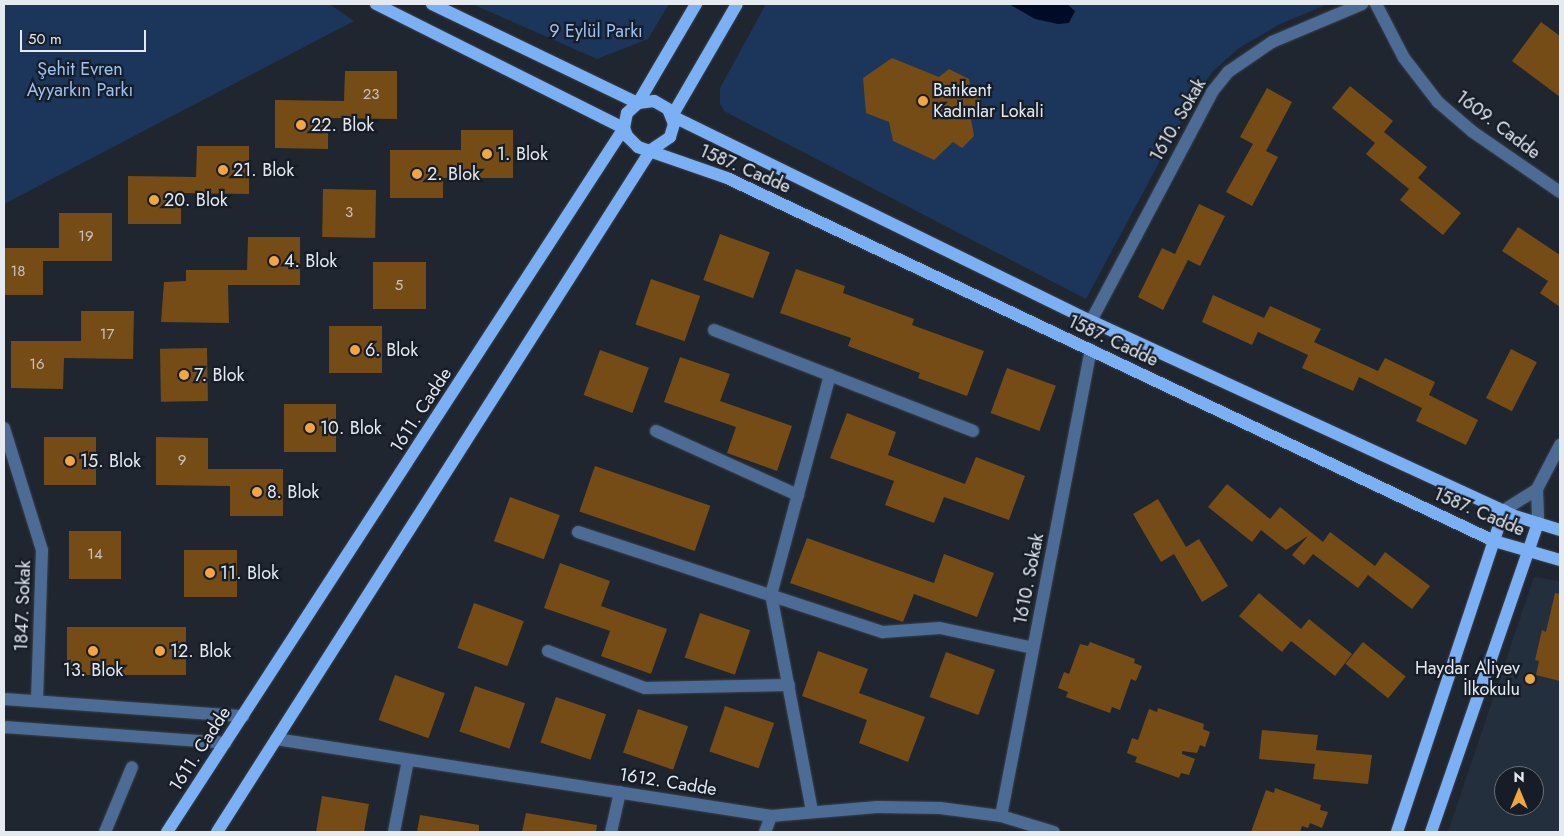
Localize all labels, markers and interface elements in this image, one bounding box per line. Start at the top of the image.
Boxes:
scale bar [22,20,149,52]
park label: 9 Eylül Parkı [549,20,643,42]
text: 50 m [28,28,62,50]
park label: Şehit Evren Ayyarkın Parkı [27,59,133,102]
street label: 1610. Sokak [1146,75,1210,165]
place label: Batıkent Kadınlar Lokali [933,80,1044,122]
house number: 23 [363,86,379,104]
street label: 1609. Cadde [1452,86,1544,164]
marker: Batıkent Kadınlar Lokali [917,95,929,107]
place label: 22. Blok [311,114,374,136]
marker: 22. Blok [295,119,307,131]
street label: 1587. Cadde [696,140,794,198]
place label: 1. Blok [497,143,548,165]
marker: 1. Blok [481,148,493,160]
place label: 21. Blok [233,159,294,181]
place label: 2. Blok [427,163,480,185]
marker: 21. Blok [217,164,229,176]
marker: 2. Blok [411,168,423,180]
place label: 20. Blok [164,189,228,211]
marker: 20. Blok [148,194,160,206]
house number: 3 [345,204,353,222]
house number: 19 [78,228,94,246]
place label: 4. Blok [284,250,337,272]
marker: 4. Blok [268,255,280,267]
house number: 18 [11,263,25,281]
house number: 5 [395,277,403,295]
street label: 1587. Cadde [1064,311,1162,371]
house number: 17 [100,326,114,344]
place label: 6. Blok [365,339,418,361]
marker: 6. Blok [349,344,361,356]
house number: 16 [29,356,45,374]
place label: 7. Blok [194,364,244,386]
street label: 1611. Cadde [386,364,456,456]
marker: 7. Blok [178,369,190,381]
place label: 10. Blok [320,417,382,439]
marker: 10. Blok [304,422,316,434]
place label: 15. Blok [80,450,141,472]
house number: 9 [178,452,186,470]
marker: 15. Blok [64,455,76,467]
place label: 8. Blok [267,481,319,503]
street label: 1587. Cadde [1430,483,1528,541]
marker: 8. Blok [251,486,263,498]
street label: 1610. Sokak [1010,532,1048,626]
house number: 14 [87,546,103,564]
street label: 1847. Sokak [11,560,35,652]
place label: 11. Blok [220,562,279,584]
marker: 11. Blok [204,567,216,579]
place label: 12. Blok [170,640,231,662]
marker: 13. Blok [87,645,99,657]
marker: 12. Blok [154,645,166,657]
place label: Haydar Aliyev İlkokulu [1415,658,1520,701]
place label: 13. Blok [63,659,123,681]
marker: Haydar Aliyev İlkokulu [1524,673,1536,685]
street label: 1611. Cadde [165,703,235,795]
street label: 1612. Cadde [618,764,718,800]
north arrow [1494,766,1544,816]
text: N [1513,767,1525,787]

